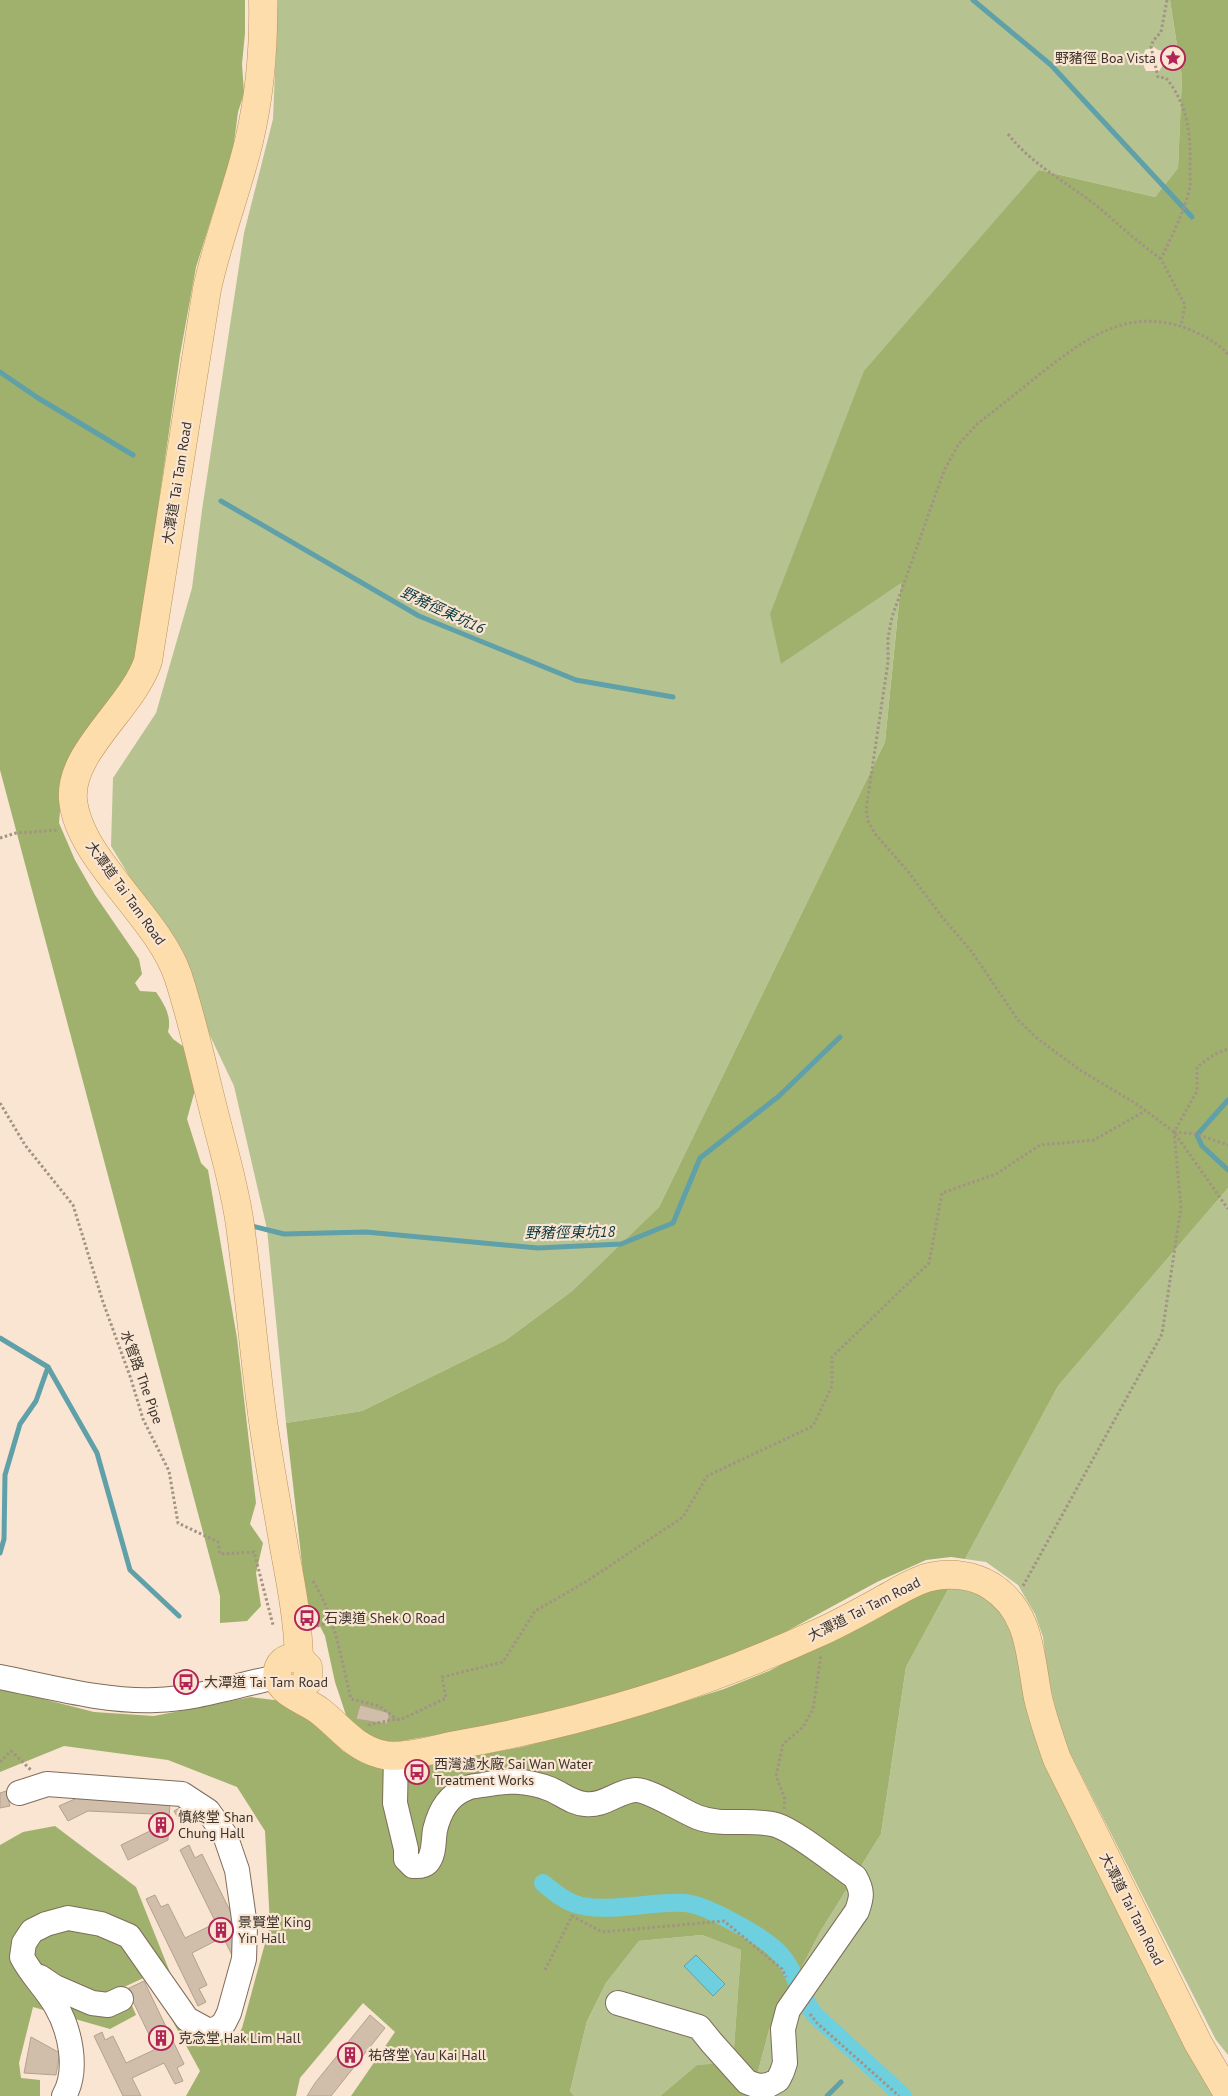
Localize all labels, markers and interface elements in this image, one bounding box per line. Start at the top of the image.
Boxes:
place icon: 野豬徑 Boa Vista [1160,45,1186,71]
place label: 野豬徑 Boa Vista [1055,49,1156,67]
street label: 大潭道 Tai Tam Road [158,420,196,546]
water label: 野豬徑東坑16 [398,582,488,638]
street label: 大潭道 Tai Tam Road [82,838,170,948]
water label: 野豬徑東坑18 [525,1222,616,1242]
street label: 水管路 The Pipe [117,1328,167,1426]
street label: 大潭道 Tai Tam Road [805,1573,923,1645]
bus stop icon: 石澳道 Shek O Road [294,1605,320,1631]
place label: 石澳道 Shek O Road [324,1609,445,1627]
bus stop icon: 大潭道 Tai Tam Road [173,1669,199,1695]
place label: 大潭道 Tai Tam Road [204,1673,328,1691]
place label: 西灣濾水廠 Sai Wan Water Treatment Works [434,1755,593,1789]
bus stop icon: 西灣濾水廠 Sai Wan Water Treatment Works [404,1759,430,1785]
place label: 慎終堂 Shan Chung Hall [178,1808,253,1842]
building icon: 慎終堂 Shan Chung Hall [148,1812,174,1838]
street label: 大潭道 Tai Tam Road [1096,1850,1168,1968]
place label: 景賢堂 King Yin Hall [238,1913,311,1947]
building icon: 景賢堂 King Yin Hall [208,1917,234,1943]
building icon: 克念堂 Hak Lim Hall [148,2025,174,2051]
place label: 克念堂 Hak Lim Hall [178,2029,301,2047]
building icon: 祐啓堂 Yau Kai Hall [337,2042,363,2068]
place label: 祐啓堂 Yau Kai Hall [368,2046,486,2064]

